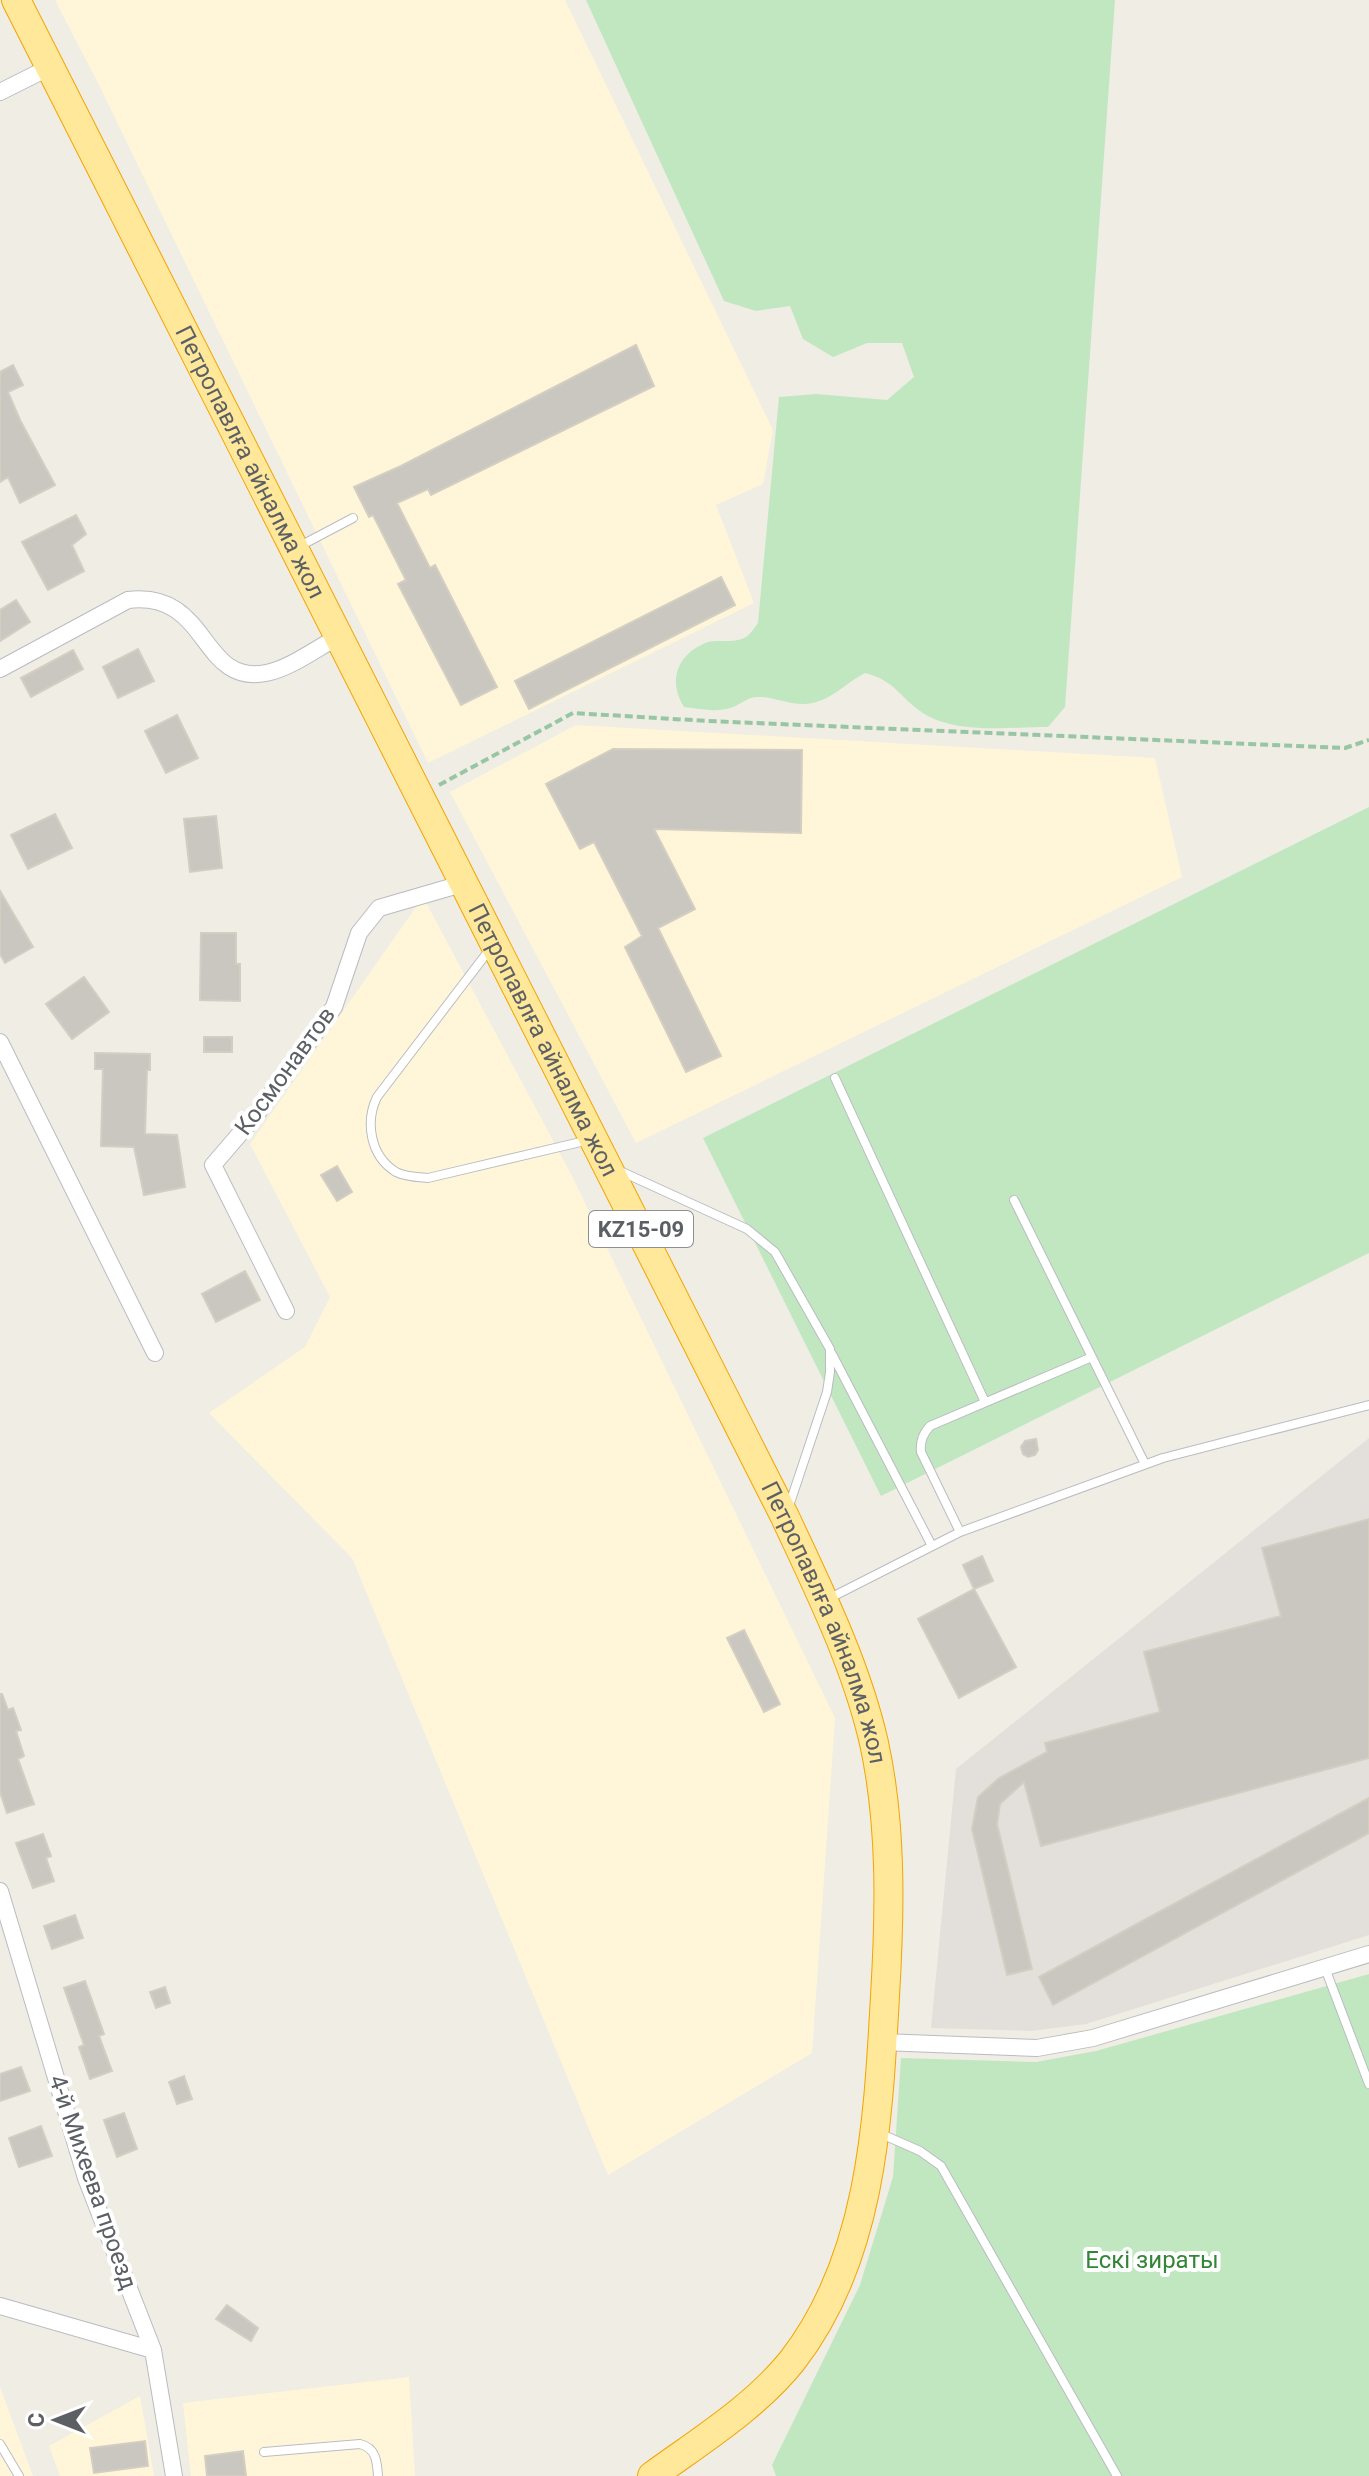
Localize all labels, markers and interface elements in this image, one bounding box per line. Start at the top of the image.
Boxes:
street label: Петропавлға айналма жол [169,321,331,603]
street label: Петропавлға айналма жол [462,899,624,1181]
street label: Космонавтов [229,1001,341,1141]
road number: KZ15-09 [589,1211,693,1247]
street label: Петропавлға айналма жол [755,1477,892,1766]
street label: 4-й Михеева проезд [43,2071,143,2293]
park label: Ескі зираты [1085,2246,1219,2274]
north arrow [16,2380,96,2460]
text: С [24,2413,49,2427]

